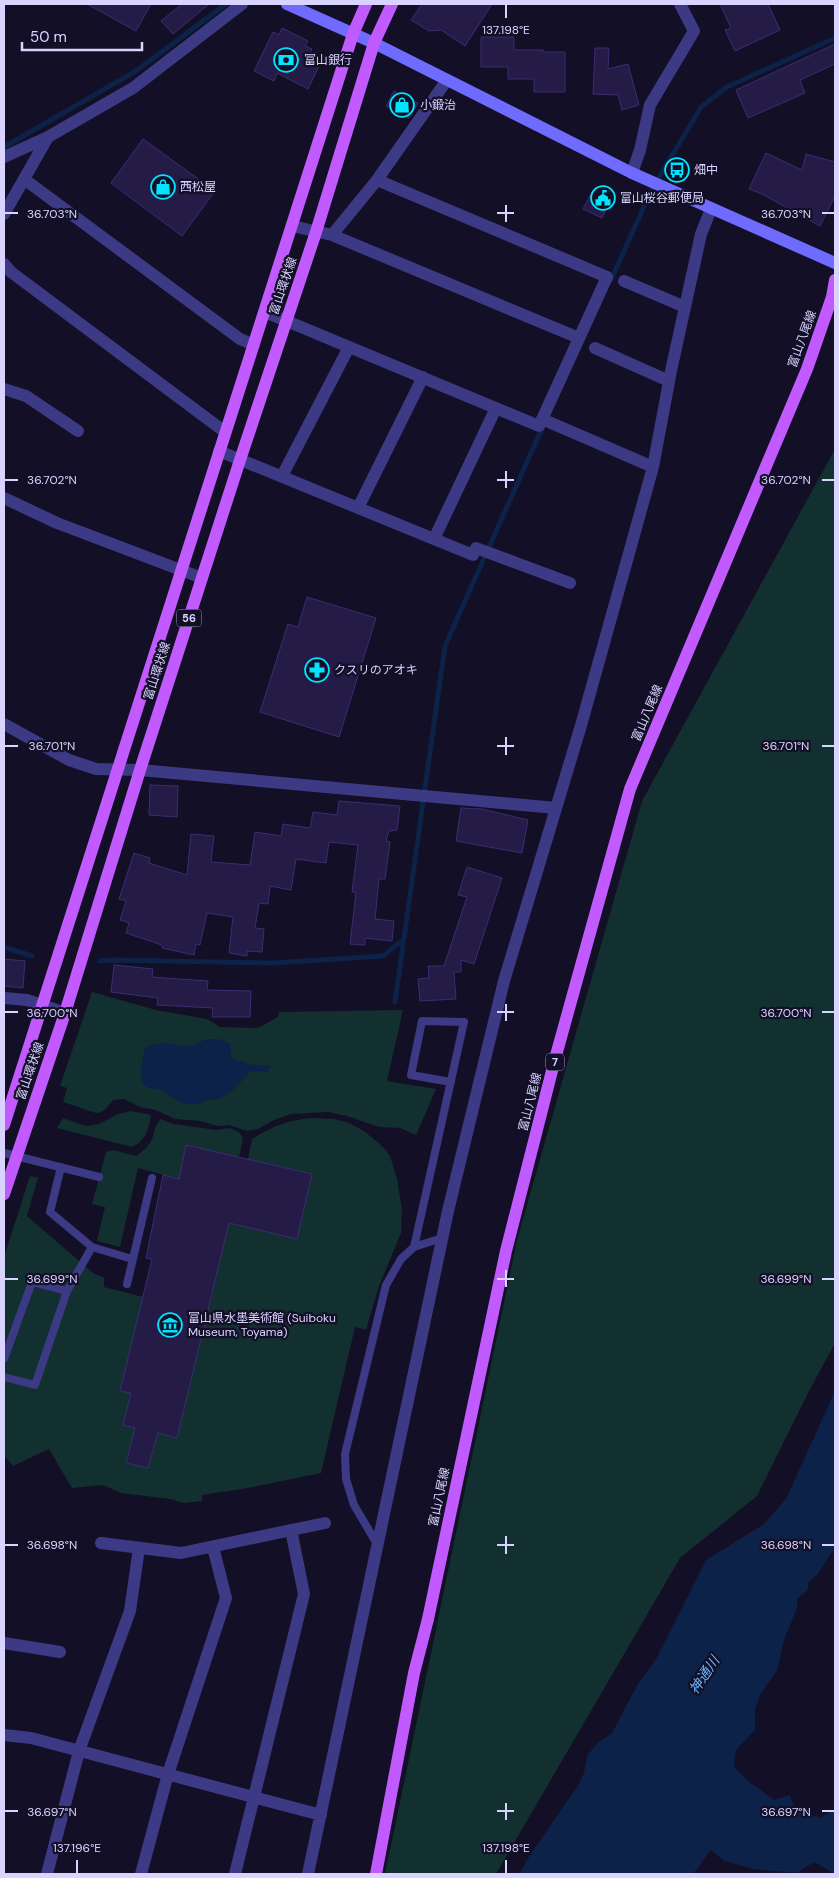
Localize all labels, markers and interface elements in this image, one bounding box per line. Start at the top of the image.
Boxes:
scale bar [22,20,142,52]
text: 137.198°E [482,22,530,38]
text: 50 m [30,27,67,47]
bank icon: 富山銀行 [273,47,299,73]
place label: 富山銀行 [304,52,352,68]
shop icon: 小鍛治 [389,92,415,118]
place label: 小鍛治 [420,97,456,113]
bus stop icon: 畑中 [664,157,690,183]
place label: 畑中 [694,162,718,178]
shop icon: 西松屋 [150,174,176,200]
place label: 西松屋 [180,179,216,195]
public building icon: 富山桜谷郵便局 [590,185,616,211]
place label: 富山桜谷郵便局 [620,190,704,206]
text: 36.703°N [27,206,77,222]
text: 36.703°N [761,206,811,222]
street label: 富山環状線 [266,255,300,317]
street label: 富山八尾線 [784,308,820,370]
text: 36.702°N [27,472,77,488]
text: 36.702°N [761,472,811,488]
road number: 56 [176,610,202,626]
street label: 富山環状線 [140,640,174,702]
pharmacy icon: クスリのアオキ [304,657,330,683]
place label: クスリのアオキ [334,662,418,678]
street label: 富山八尾線 [628,682,666,744]
text: 36.701°N [29,738,75,754]
text: 36.701°N [763,738,809,754]
text: 36.700°N [26,1005,78,1021]
text: 36.700°N [760,1005,812,1021]
street label: 富山環状線 [13,1040,47,1102]
road number: 7 [546,1054,564,1070]
street label: 富山八尾線 [515,1071,545,1133]
text: 36.699°N [27,1271,77,1287]
text: 36.699°N [761,1271,811,1287]
place label: 富山県水墨美術館 (Suiboku Museum, Toyama) [188,1310,336,1340]
museum icon: 富山県水墨美術館 (Suiboku Museum, Toyama) [157,1312,183,1338]
street label: 富山八尾線 [425,1466,453,1528]
text: 36.698°N [27,1537,77,1553]
text: 36.698°N [761,1537,811,1553]
water label: 神通川 [685,1651,724,1697]
text: 36.697°N [27,1804,77,1820]
text: 36.697°N [761,1804,811,1820]
text: 137.196°E [53,1840,101,1856]
text: 137.198°E [482,1840,530,1856]

